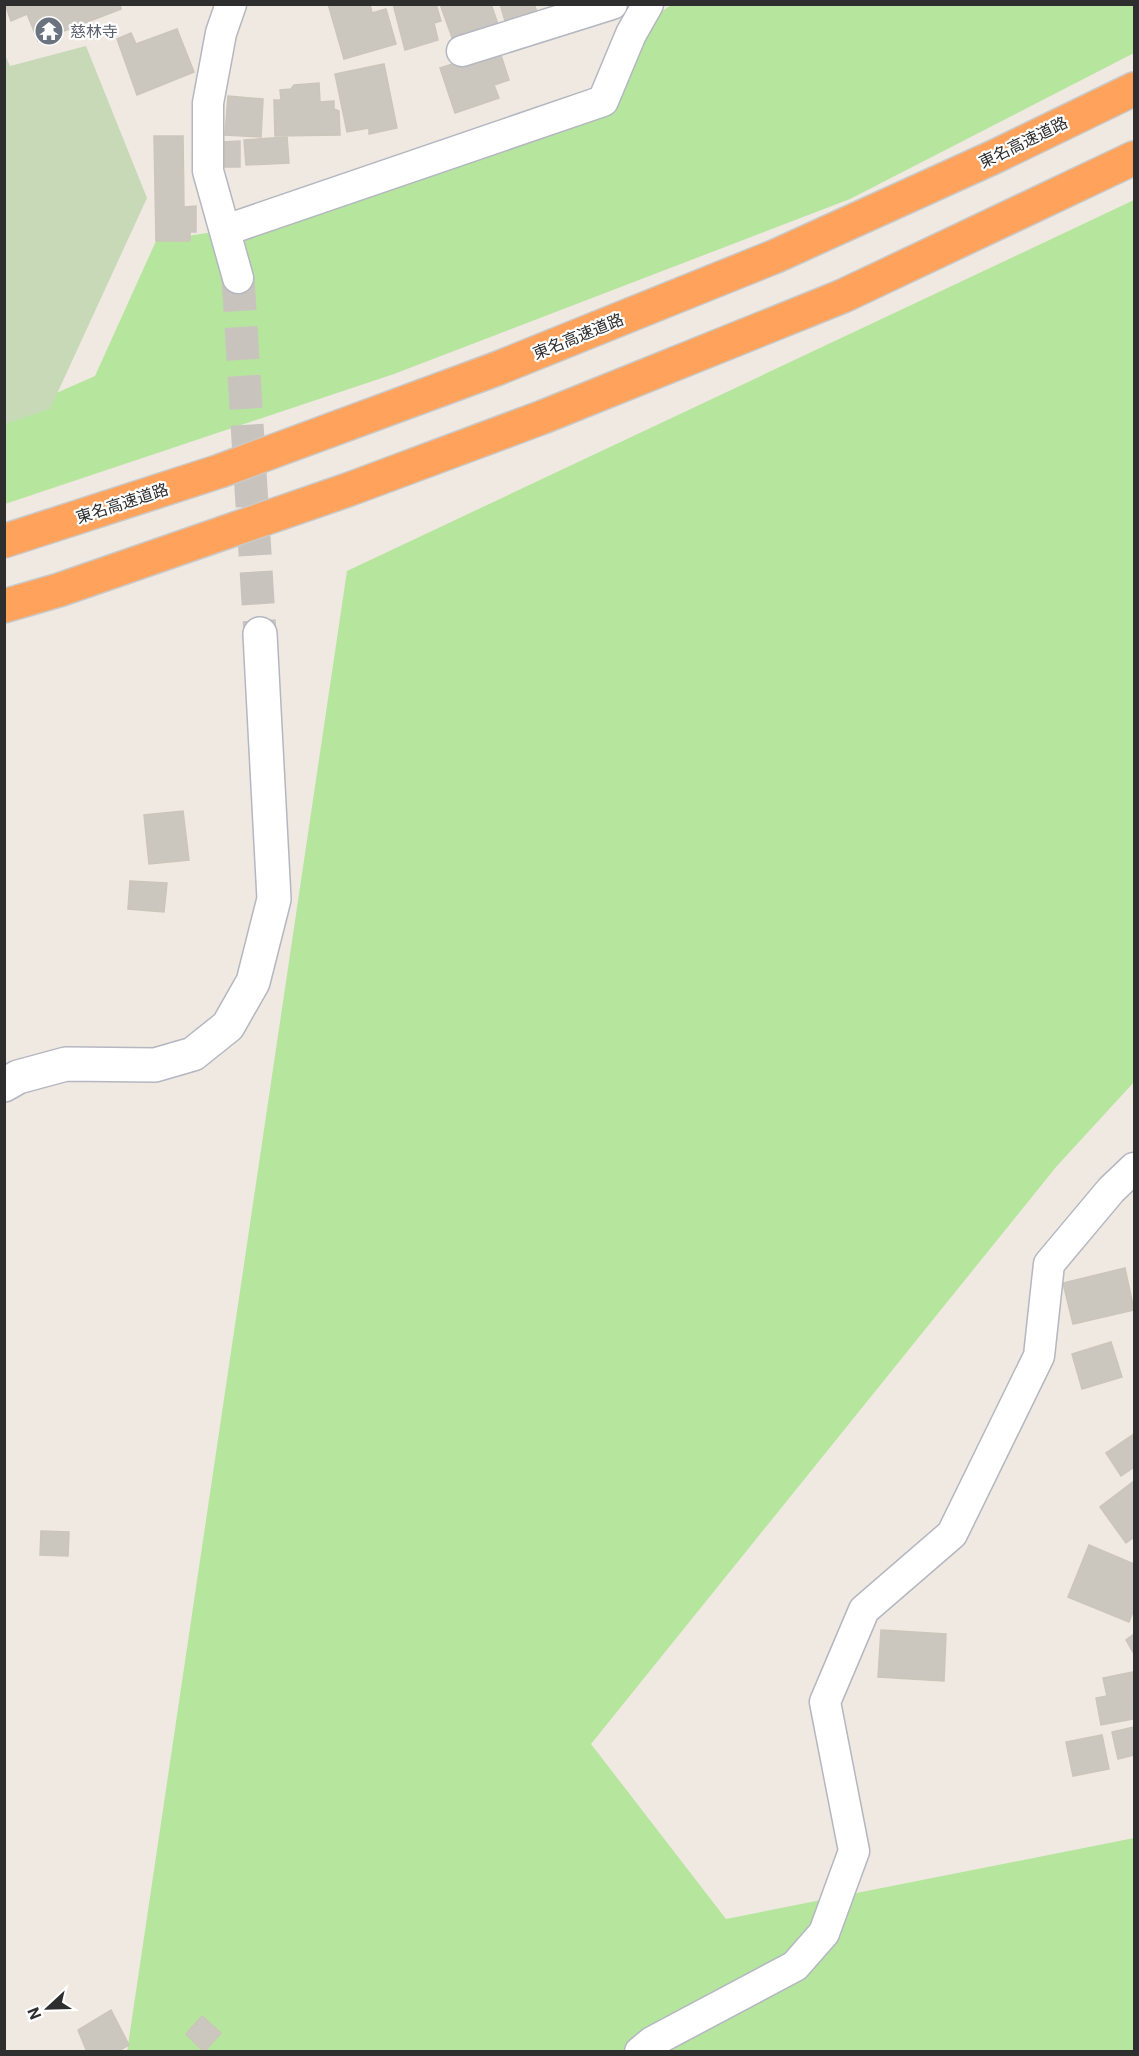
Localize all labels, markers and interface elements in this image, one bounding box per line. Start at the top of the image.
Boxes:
temple icon: 慈林寺 [33,15,65,47]
place label: 慈林寺 [70,22,118,41]
street label: 東名高速道路 [976,113,1071,172]
street label: 東名高速道路 [530,310,626,363]
street label: 東名高速道路 [74,480,171,527]
north arrow [18,1978,78,2038]
text: N [24,2005,45,2022]

